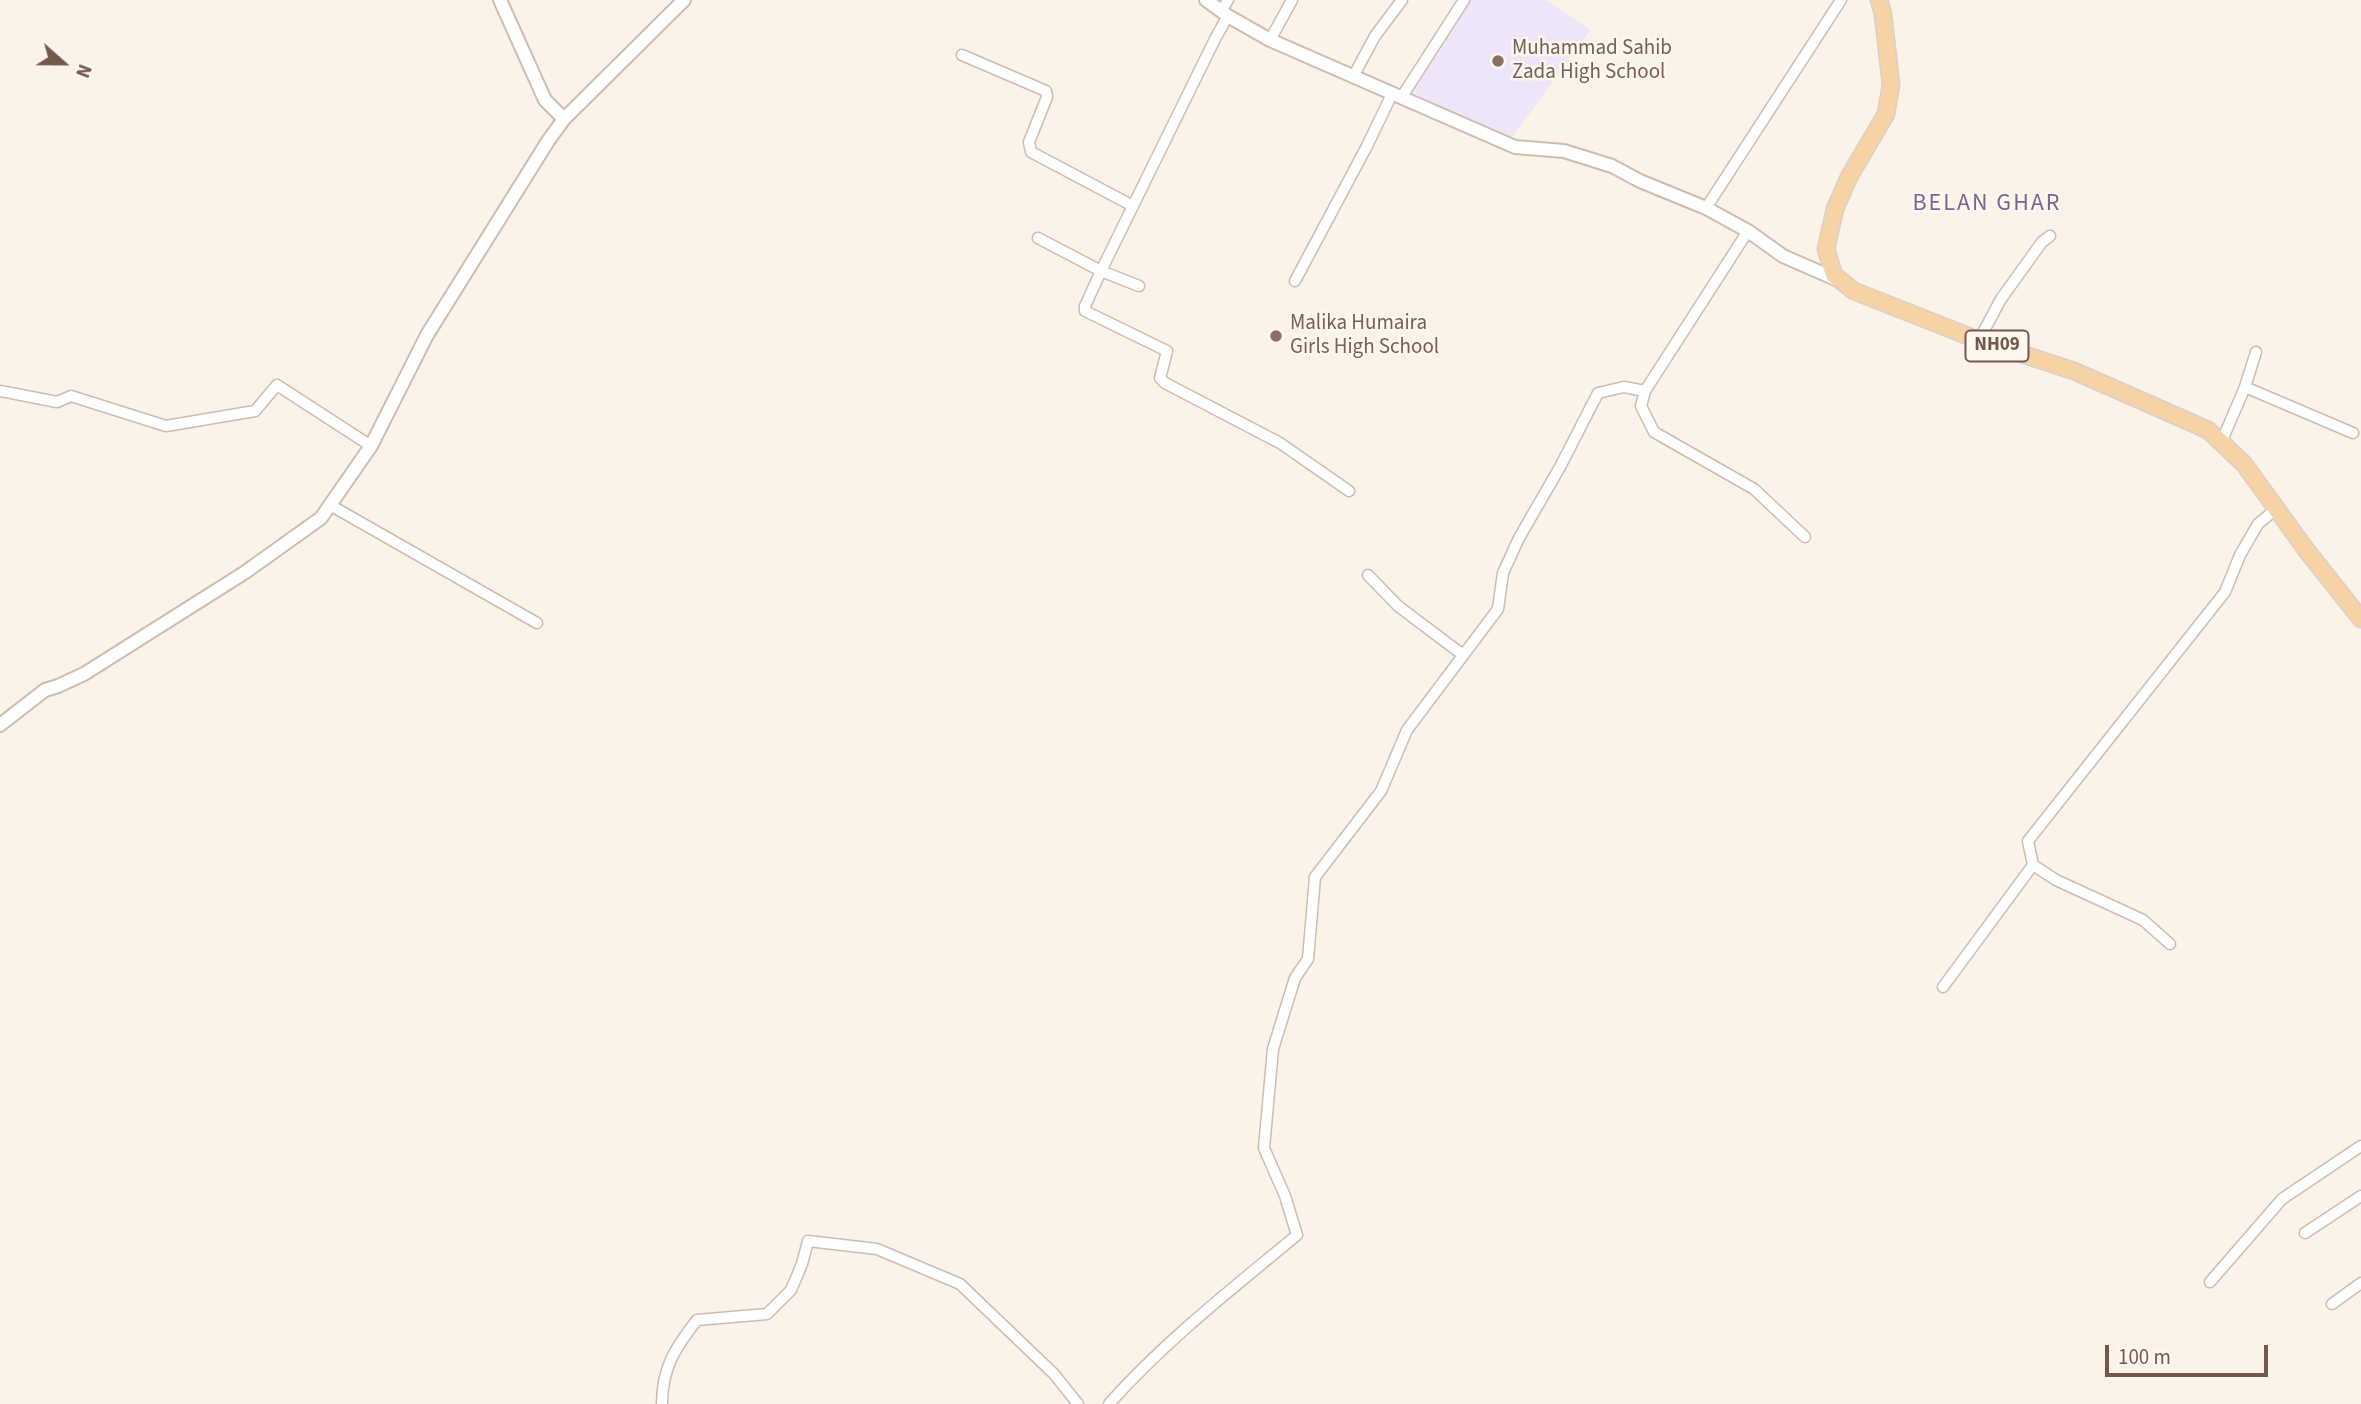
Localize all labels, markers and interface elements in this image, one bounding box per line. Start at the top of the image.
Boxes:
north arrow [28,28,98,98]
place label: Muhammad Sahib Zada High School [1512,36,1672,86]
marker: Muhammad Sahib Zada High School [1490,53,1506,69]
text: N [68,60,98,81]
district label: BELAN GHAR [1914,191,2060,219]
place label: Malika Humaira Girls High School [1290,311,1439,361]
marker: Malika Humaira Girls High School [1268,328,1284,344]
road number: NH09 [1966,330,2028,362]
scale bar [2109,1330,2272,1374]
text: 100 m [2118,1342,2171,1372]

